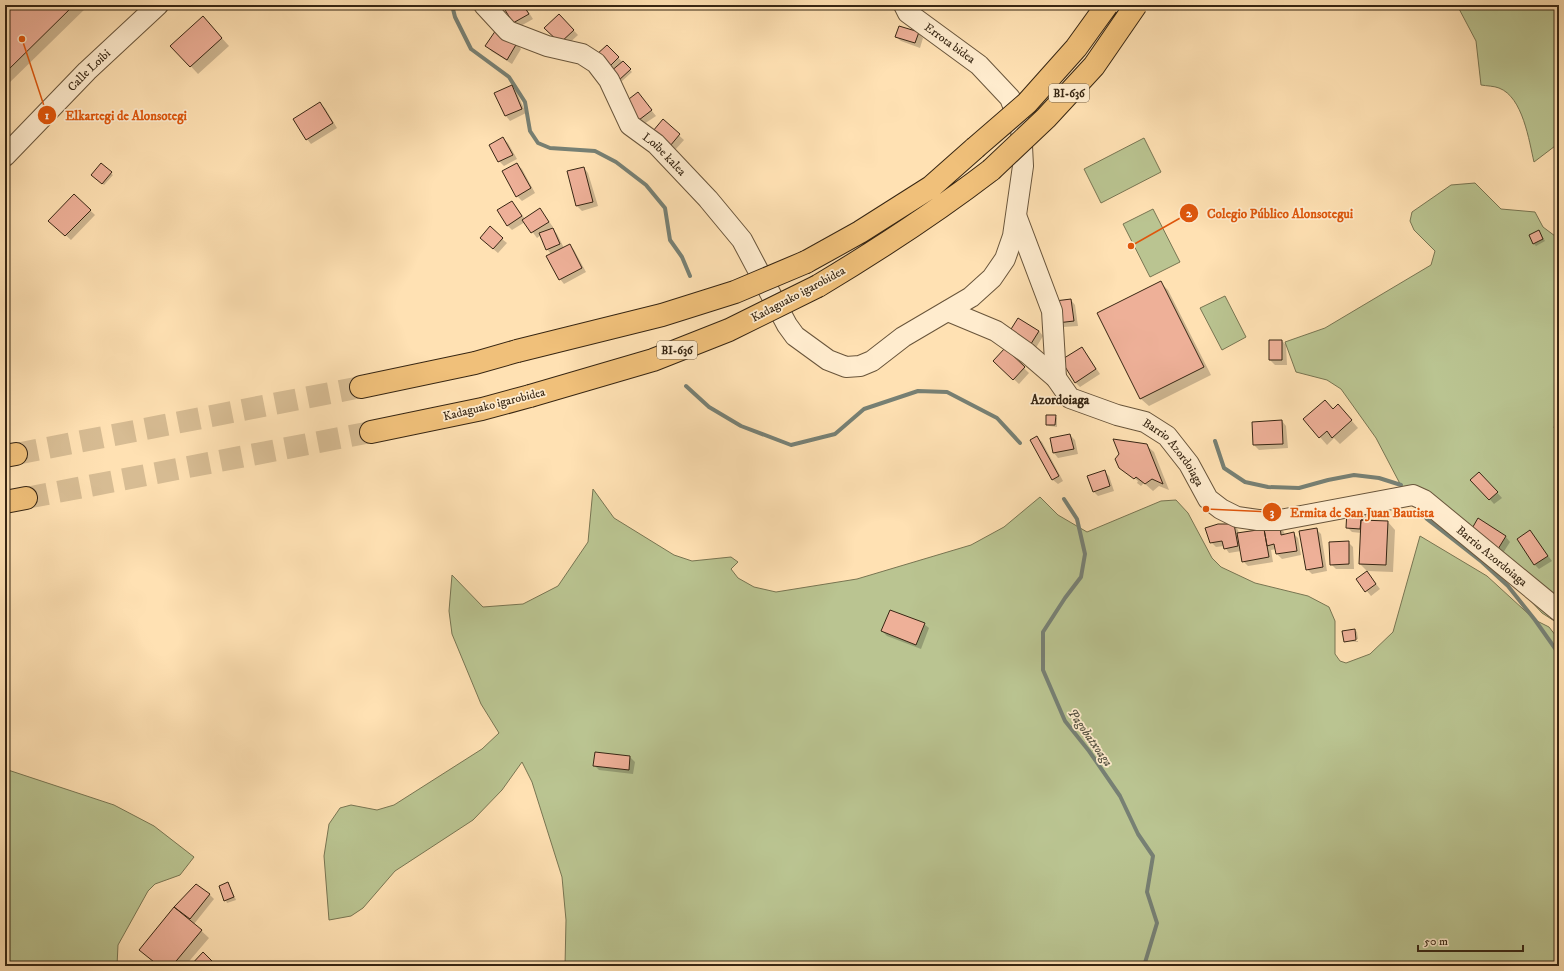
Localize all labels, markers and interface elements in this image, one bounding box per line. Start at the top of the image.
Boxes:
street label: Errota bidea [921,20,979,68]
street label: Calle Loibi [64,46,114,95]
road number: BI-636 [1049,84,1089,102]
callout: Elkartegi de Alonsotegi [37,103,195,128]
text: 1 [45,108,50,123]
text: Elkartegi de Alonsotegi [65,108,188,125]
street label: Loibe kalea [639,130,690,180]
callout: Colegio Público Alonsotegui [1179,201,1361,226]
text: 2 [1186,206,1193,221]
text: Colegio Público Alonsotegui [1207,206,1354,223]
street label: Kadaguako igarobidea [748,263,849,326]
road number: BI-636 [657,341,697,359]
street label: Kadaguako igarobidea [442,384,548,424]
district label: Azordoiaga [1030,392,1090,409]
street label: Barrio Azordoiaga [1140,415,1207,490]
callout: Ermita de San Juan Bautista [1262,500,1442,525]
text: 3 [1270,505,1275,520]
text: Ermita de San Juan Bautista [1290,505,1434,522]
street label: Barrio Azordoiaga [1453,523,1531,590]
water label: Pagobatxoaga [1064,705,1116,770]
scale bar [1418,927,1523,953]
text: 50 m [1424,934,1448,949]

